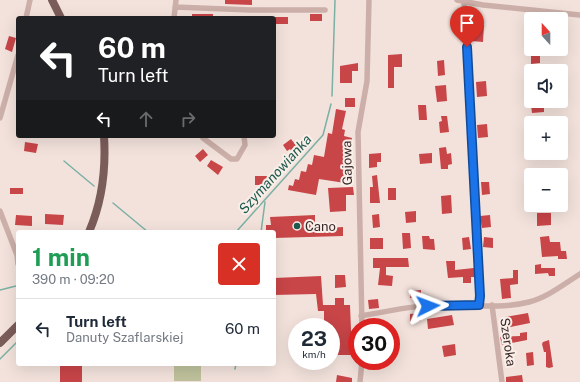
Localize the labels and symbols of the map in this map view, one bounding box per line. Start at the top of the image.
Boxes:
pin [450,6,484,47]
north arrow [524,12,568,56]
water label: Szymanowianka [235,131,315,217]
street label: Gajowa [339,141,355,185]
place label: Cano [305,219,336,234]
marker: Cano [292,221,302,231]
position arrow [407,285,449,327]
street label: Szeroka [497,317,519,367]
speed limit sign: 30 [348,318,400,370]

